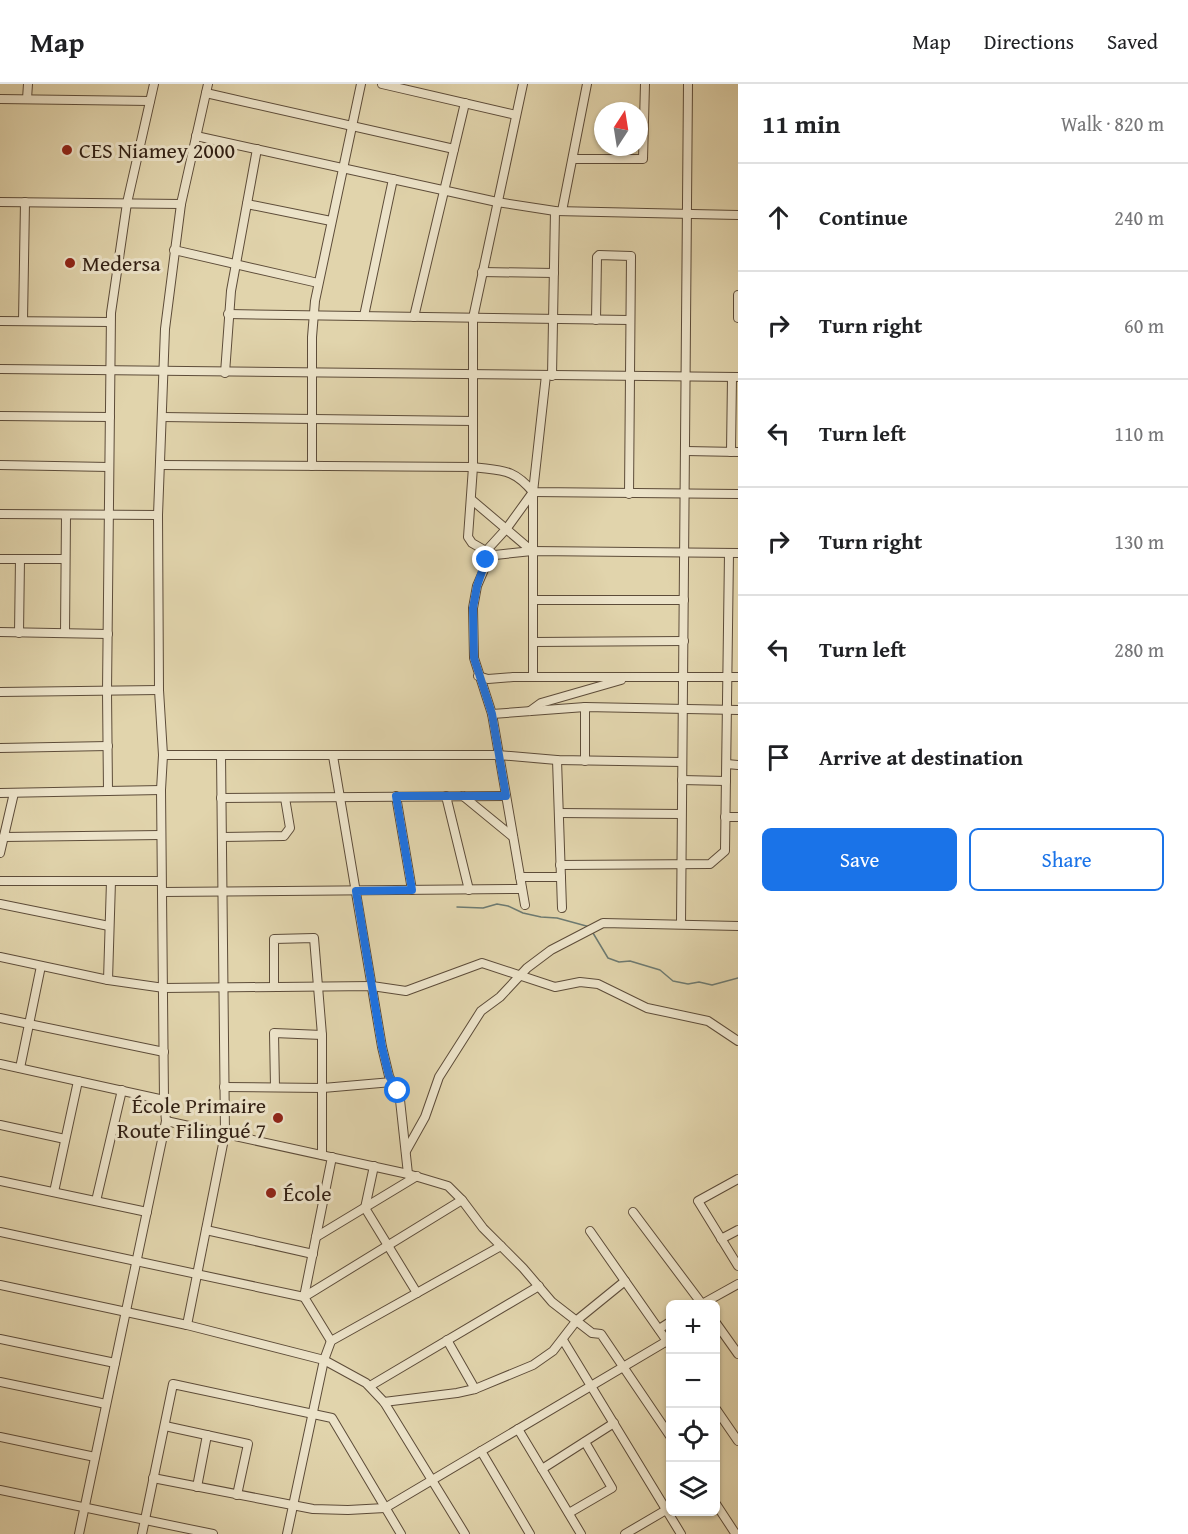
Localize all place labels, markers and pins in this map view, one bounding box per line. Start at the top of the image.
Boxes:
place label: CES Niamey 2000 [79,134,235,166]
marker: CES Niamey 2000 [60,143,74,157]
place label: Medersa [82,247,161,279]
marker: Medersa [63,256,77,270]
place label: École Primaire Route Filingué 7 [117,1089,266,1146]
marker: École Primaire Route Filingué 7 [271,1111,285,1125]
place label: École [283,1177,332,1209]
marker: École [264,1186,278,1200]

